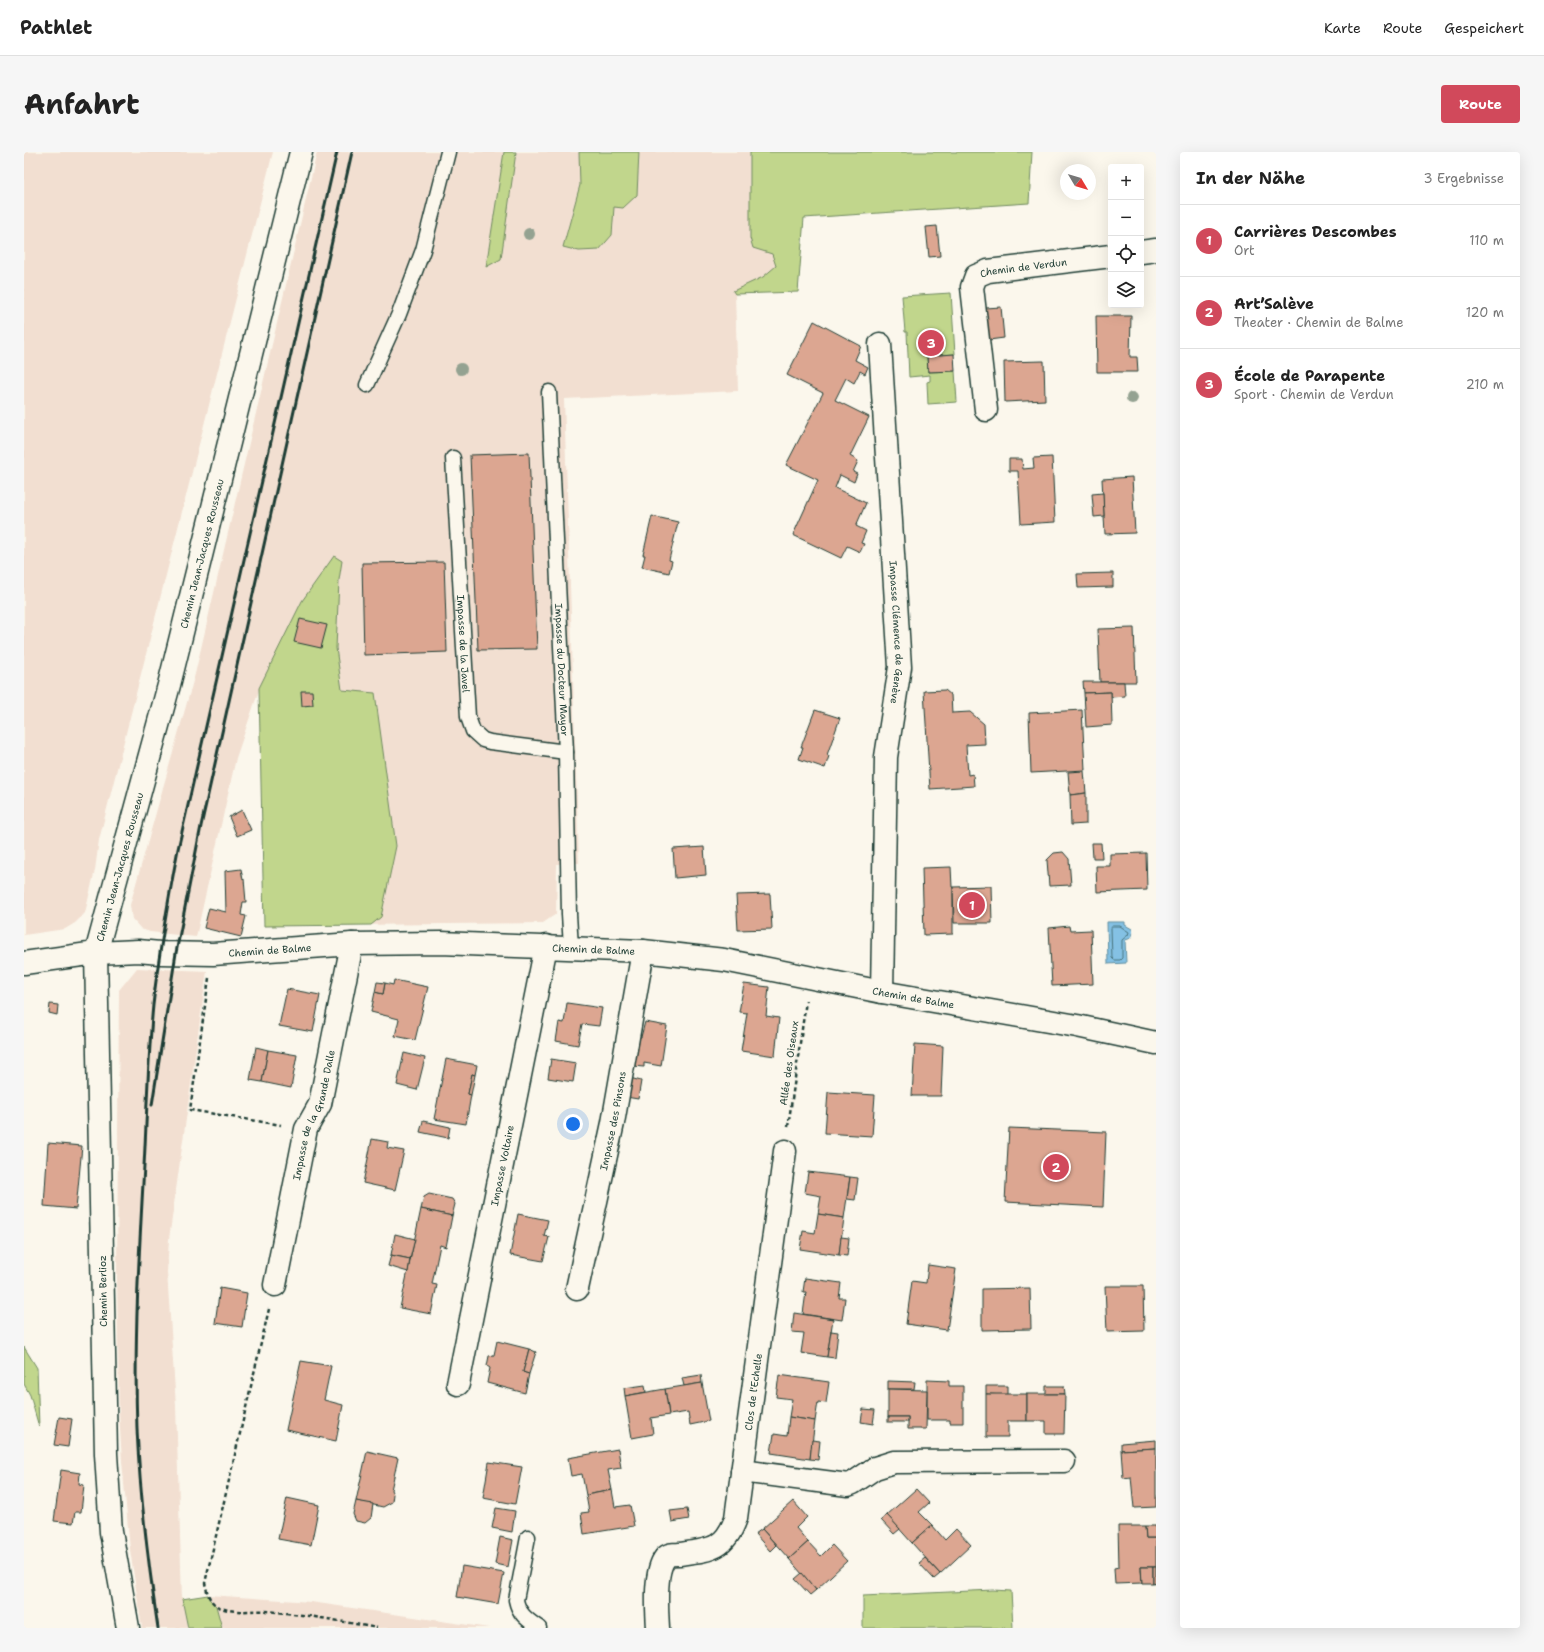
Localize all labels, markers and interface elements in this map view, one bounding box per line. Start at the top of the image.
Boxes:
text: Pathlet [20,15,92,40]
text: Karte [1324,19,1361,37]
text: Route [1383,19,1422,37]
text: Gespeichert [1444,19,1524,37]
text: Anfahrt [24,85,140,123]
button: Route [1441,85,1520,123]
north arrow [1060,164,1096,200]
map controls [1108,164,1144,308]
button: + [1108,164,1144,200]
text: In der Nähe [1196,167,1305,189]
text: 3 Ergebnisse [1424,170,1504,187]
button: − [1108,200,1144,236]
text: Carrières Descombes [1234,222,1397,242]
text: 1 [1206,232,1212,249]
text: 110 m [1469,232,1504,249]
button: locate [1108,236,1144,272]
text: Ort [1234,242,1255,259]
street label: Chemin de Verdun [978,255,1068,280]
button: layers [1108,272,1144,308]
text: Art’Salève [1234,294,1314,314]
text: 2 [1204,304,1214,321]
text: 120 m [1466,304,1504,321]
text: Theater · Chemin de Balme [1234,314,1404,331]
pin: 3 [918,328,944,358]
text: École de Parapente [1234,366,1385,386]
text: 3 [1204,376,1214,393]
text: 210 m [1466,376,1504,393]
text: Sport · Chemin de Verdun [1234,386,1394,403]
street label: Chemin Jean-Jacques Rousseau [177,477,226,630]
street label: Impasse Clémence de Genève [887,560,907,705]
street label: Impasse de la Javel [454,594,473,693]
street label: Impasse du Docteur Mayor [552,603,572,737]
street label: Chemin Jean-Jacques Rousseau [93,791,146,943]
pin: 1 [959,890,985,920]
street label: Chemin de Balme [228,940,312,959]
street label: Chemin de Balme [552,941,636,957]
street label: Chemin de Balme [871,984,956,1011]
street label: Allée des Oiseaux [777,1020,801,1106]
street label: Impasse de la Grande Dalle [289,1048,337,1181]
street label: Impasse des Pinsons [596,1070,628,1172]
your location [563,1114,583,1134]
street label: Impasse Voltaire [487,1123,516,1207]
pin: 2 [1043,1152,1069,1182]
street label: Chemin Berlioz [96,1255,110,1327]
street label: Clos de l'Echelle [741,1352,764,1431]

